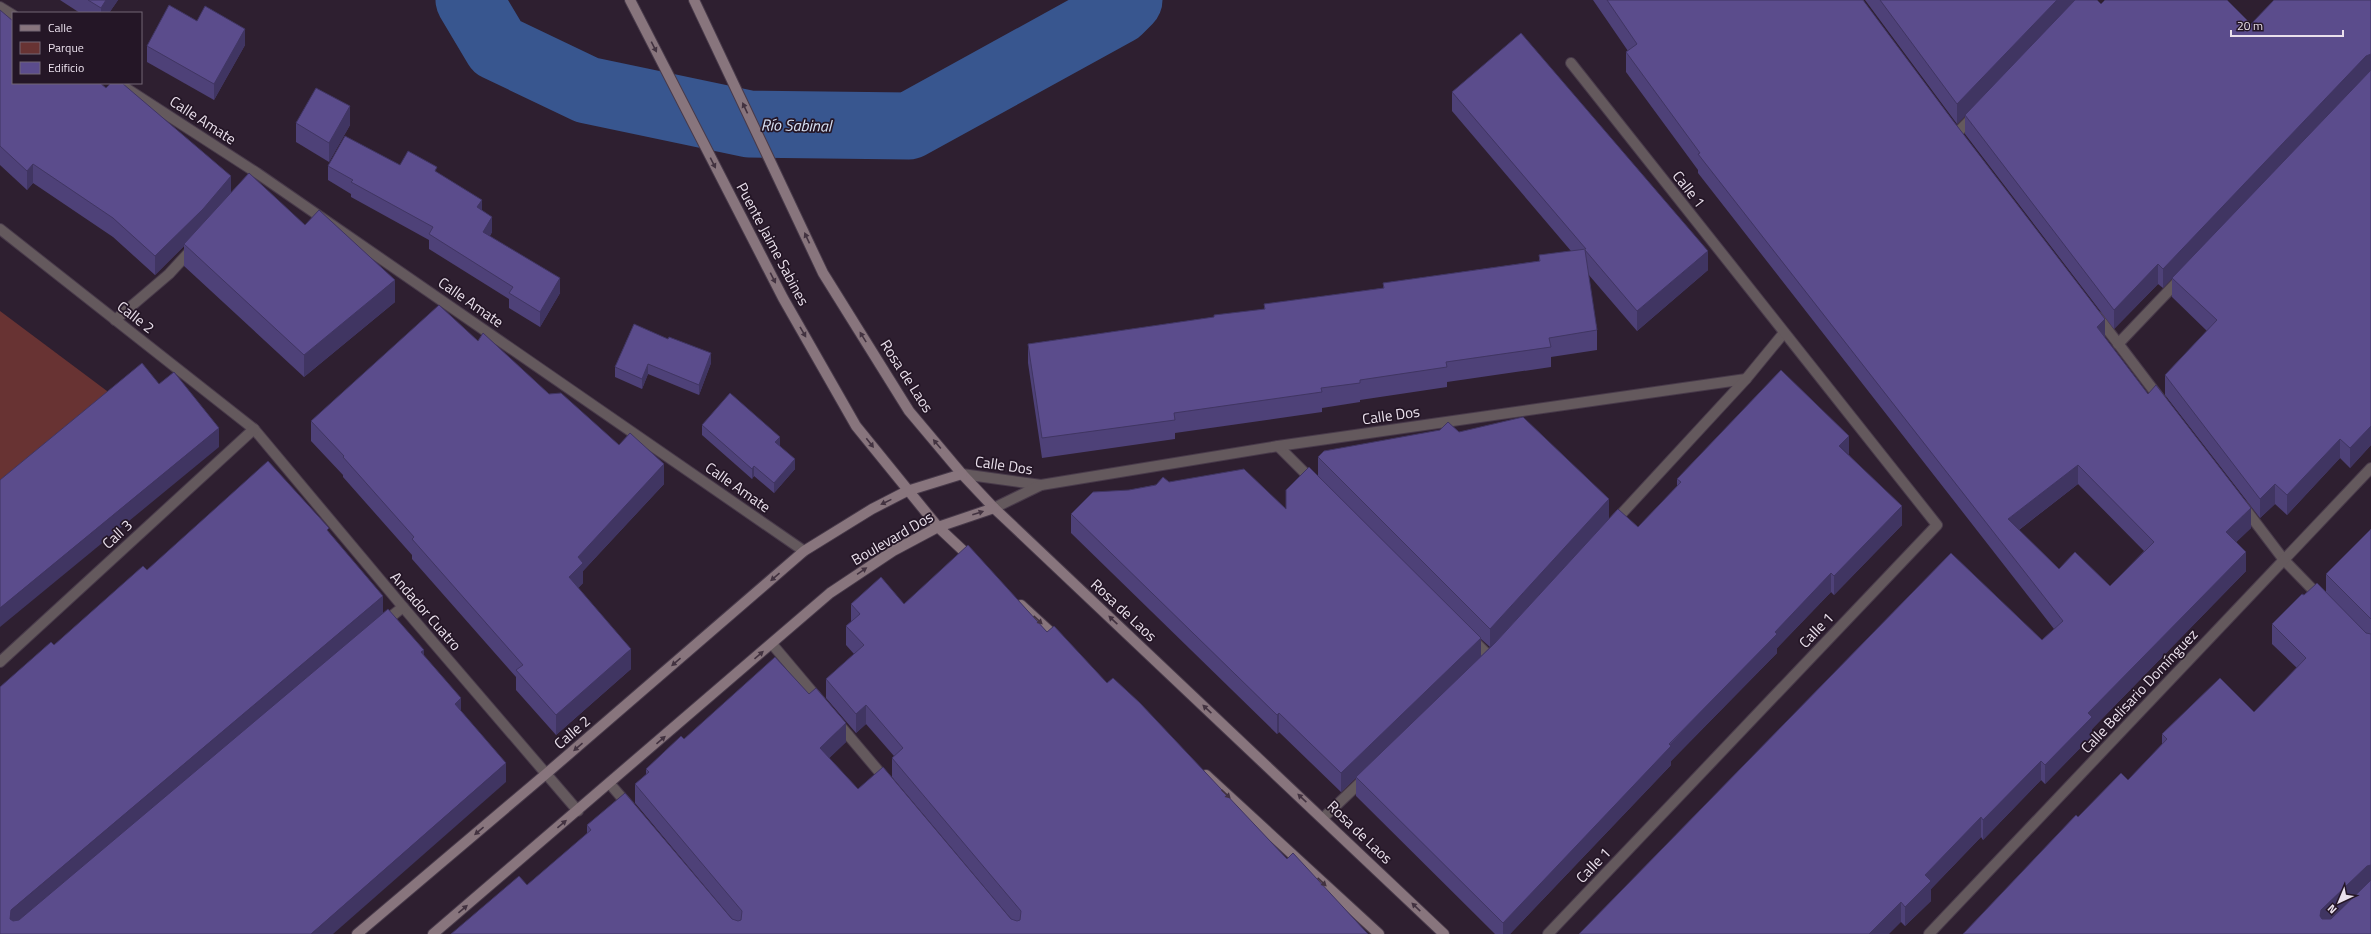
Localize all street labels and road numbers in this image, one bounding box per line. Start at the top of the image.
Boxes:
street label: Calle Amate [165,90,241,150]
street label: Calle 1 [1667,165,1711,213]
street label: Puente Jaime Sabines [731,178,815,310]
street label: Calle Amate [434,271,508,333]
street label: Calle 2 [112,295,160,339]
street label: Rosa de Laos [875,335,939,417]
street label: Calle Dos [1361,400,1421,430]
street label: Calle Dos [974,450,1034,480]
street label: Calle Amate [701,456,775,518]
street label: Boulevard Dos [847,505,937,571]
street label: Call 3 [97,514,137,554]
street label: Andador Cuatro [385,566,467,656]
street label: Rosa de Laos [1086,573,1162,647]
street label: Calle 1 [1793,607,1839,653]
street label: Calle Belisario Domínguez [2075,624,2203,758]
street label: Calle 2 [549,710,595,754]
street label: Rosa de Laos [1322,795,1398,869]
street label: Calle 1 [1570,842,1616,888]

